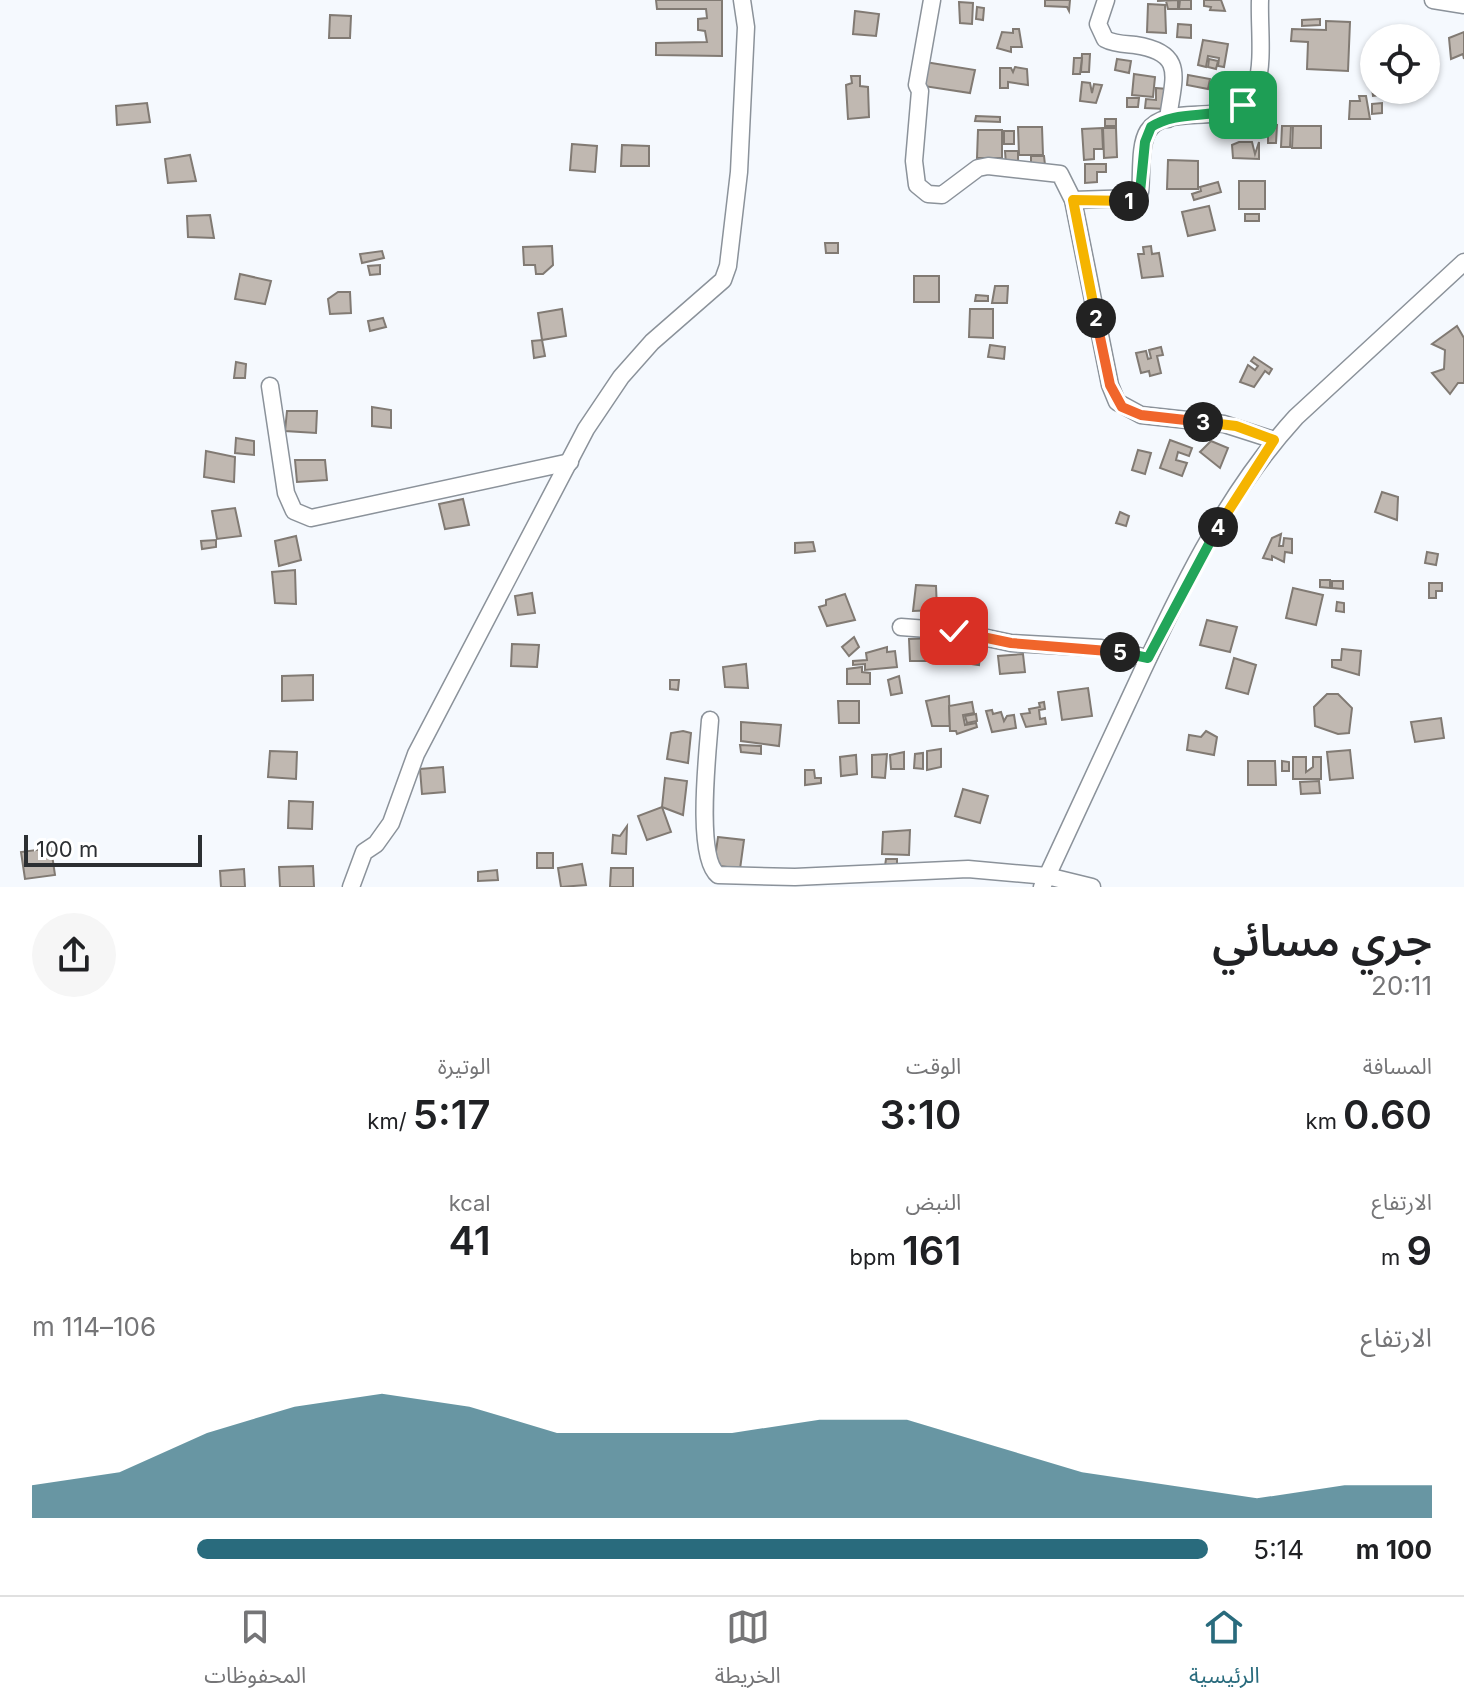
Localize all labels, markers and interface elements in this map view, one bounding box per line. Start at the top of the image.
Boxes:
map controls [1360,24,1440,104]
button: locate [1360,24,1440,104]
pin [1209,71,1277,139]
icon: arrive [1221,83,1265,127]
pin: 1 [1109,181,1149,221]
text: 1 [1124,188,1134,214]
pin: 2 [1076,298,1116,338]
text: 2 [1089,305,1103,331]
pin: 3 [1183,402,1223,442]
text: 3 [1196,409,1210,435]
pin: 4 [1198,507,1238,547]
text: 4 [1211,514,1225,540]
pin [920,597,988,665]
icon: check [932,609,976,653]
pin: 5 [1100,632,1140,672]
text: 5 [1113,639,1127,665]
scale bar [24,831,202,867]
text: 100 m [36,836,98,862]
button: share [32,913,116,997]
text: جري مسائي [1212,913,1432,967]
text: 20:11 [1371,970,1432,1001]
text: الوتيرة [438,1053,491,1079]
text: الوقت [906,1053,961,1079]
text: المسافة [1363,1053,1432,1079]
text: 5:17 [413,1090,491,1139]
text: 3:10 [880,1090,961,1139]
text: 0.60 [1343,1090,1432,1139]
text: /km [367,1108,413,1134]
text: km [1306,1108,1343,1134]
text: النبض [906,1189,961,1215]
text: الارتفاع [1372,1189,1432,1215]
text: kcal [449,1190,491,1216]
text: 41 [448,1216,491,1265]
text: 161 [902,1226,961,1275]
text: 9 [1406,1226,1432,1275]
text: bpm [850,1244,902,1270]
text: m [1381,1244,1406,1270]
text: 106–114 m [32,1311,156,1342]
text: الارتفاع [1361,1322,1432,1353]
text: 5:14 [1253,1534,1304,1565]
text: 100 m [1356,1534,1432,1565]
tab: المحفوظات [204,1605,306,1699]
tab: الخريطة [715,1605,781,1699]
tab: الرئيسية [1189,1605,1260,1699]

